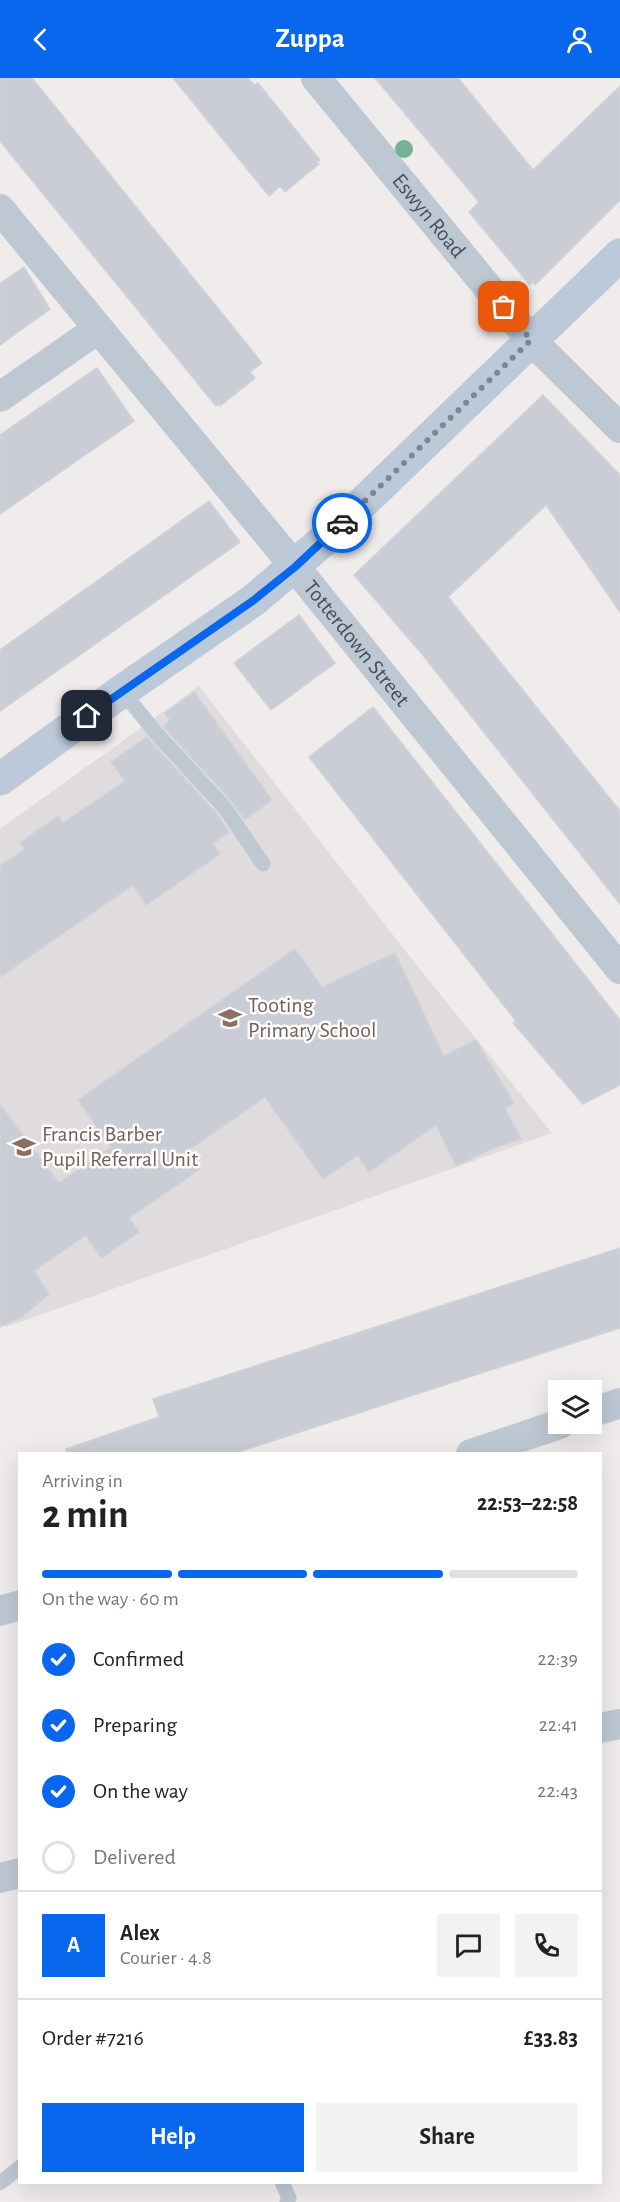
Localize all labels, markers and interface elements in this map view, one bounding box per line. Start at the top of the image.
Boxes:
icon: back [24,23,57,56]
icon: person [563,23,596,56]
text: Zuppa [275,25,345,52]
street label: Eswyn Road [388,169,470,262]
pin [478,281,529,332]
icon: bag [487,290,520,323]
courier [312,493,372,553]
icon: car [326,507,359,540]
street label: Totterdown Street [299,576,414,710]
pin [61,690,112,741]
icon: home [70,699,103,732]
place label: Tooting Primary School [248,994,376,1041]
school or university icon: Tooting Primary School [217,1005,243,1031]
place label: Francis Barber Pupil Referral Unit [42,1123,198,1170]
school or university icon: Francis Barber Pupil Referral Unit [11,1134,37,1160]
map controls [548,1380,602,1434]
button: layers [548,1380,602,1434]
text: Arriving in [42,1471,123,1491]
text: 22:53–22:58 [477,1492,578,1514]
text: 2 min [42,1496,129,1535]
text: On the way · 60 m [42,1589,179,1609]
icon: check [42,1643,75,1676]
text: Confirmed [93,1648,184,1670]
text: 22:39 [538,1649,578,1669]
icon: check [42,1709,75,1742]
text: Preparing [93,1714,177,1736]
text: 22:41 [539,1715,578,1735]
icon: check [42,1775,75,1808]
text: On the way [93,1780,188,1802]
text: 22:43 [537,1781,578,1801]
text: Delivered [93,1846,176,1868]
button: chat [437,1914,500,1977]
button: phone [515,1914,578,1977]
text: Alex [120,1922,160,1944]
text: A [67,1934,80,1956]
text: Courier · 4.8 [120,1948,212,1968]
text: Order #7216 [42,2027,144,2049]
text: £33.83 [524,2027,578,2049]
button: Help [42,2103,304,2172]
button: Share [316,2103,578,2172]

